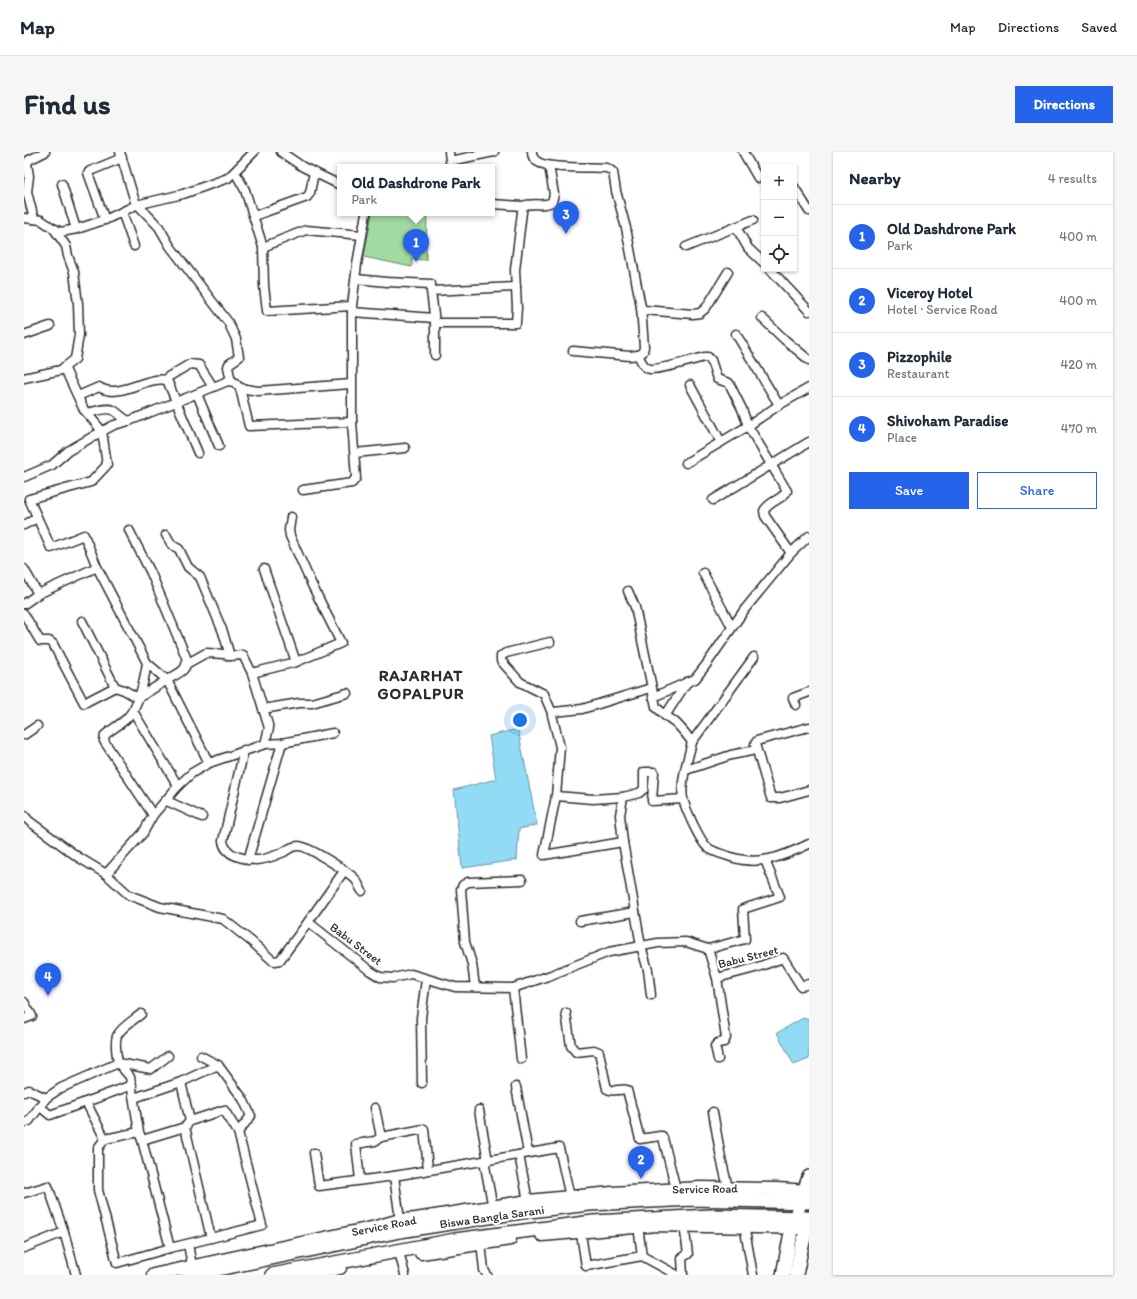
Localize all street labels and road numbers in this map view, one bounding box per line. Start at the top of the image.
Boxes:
street label: Babu Street [327,920,385,968]
street label: Babu Street [716,943,780,971]
street label: Service Road [672,1181,738,1197]
street label: Biswa Bangla Sarani [439,1203,545,1231]
street label: Service Road [350,1213,418,1239]

